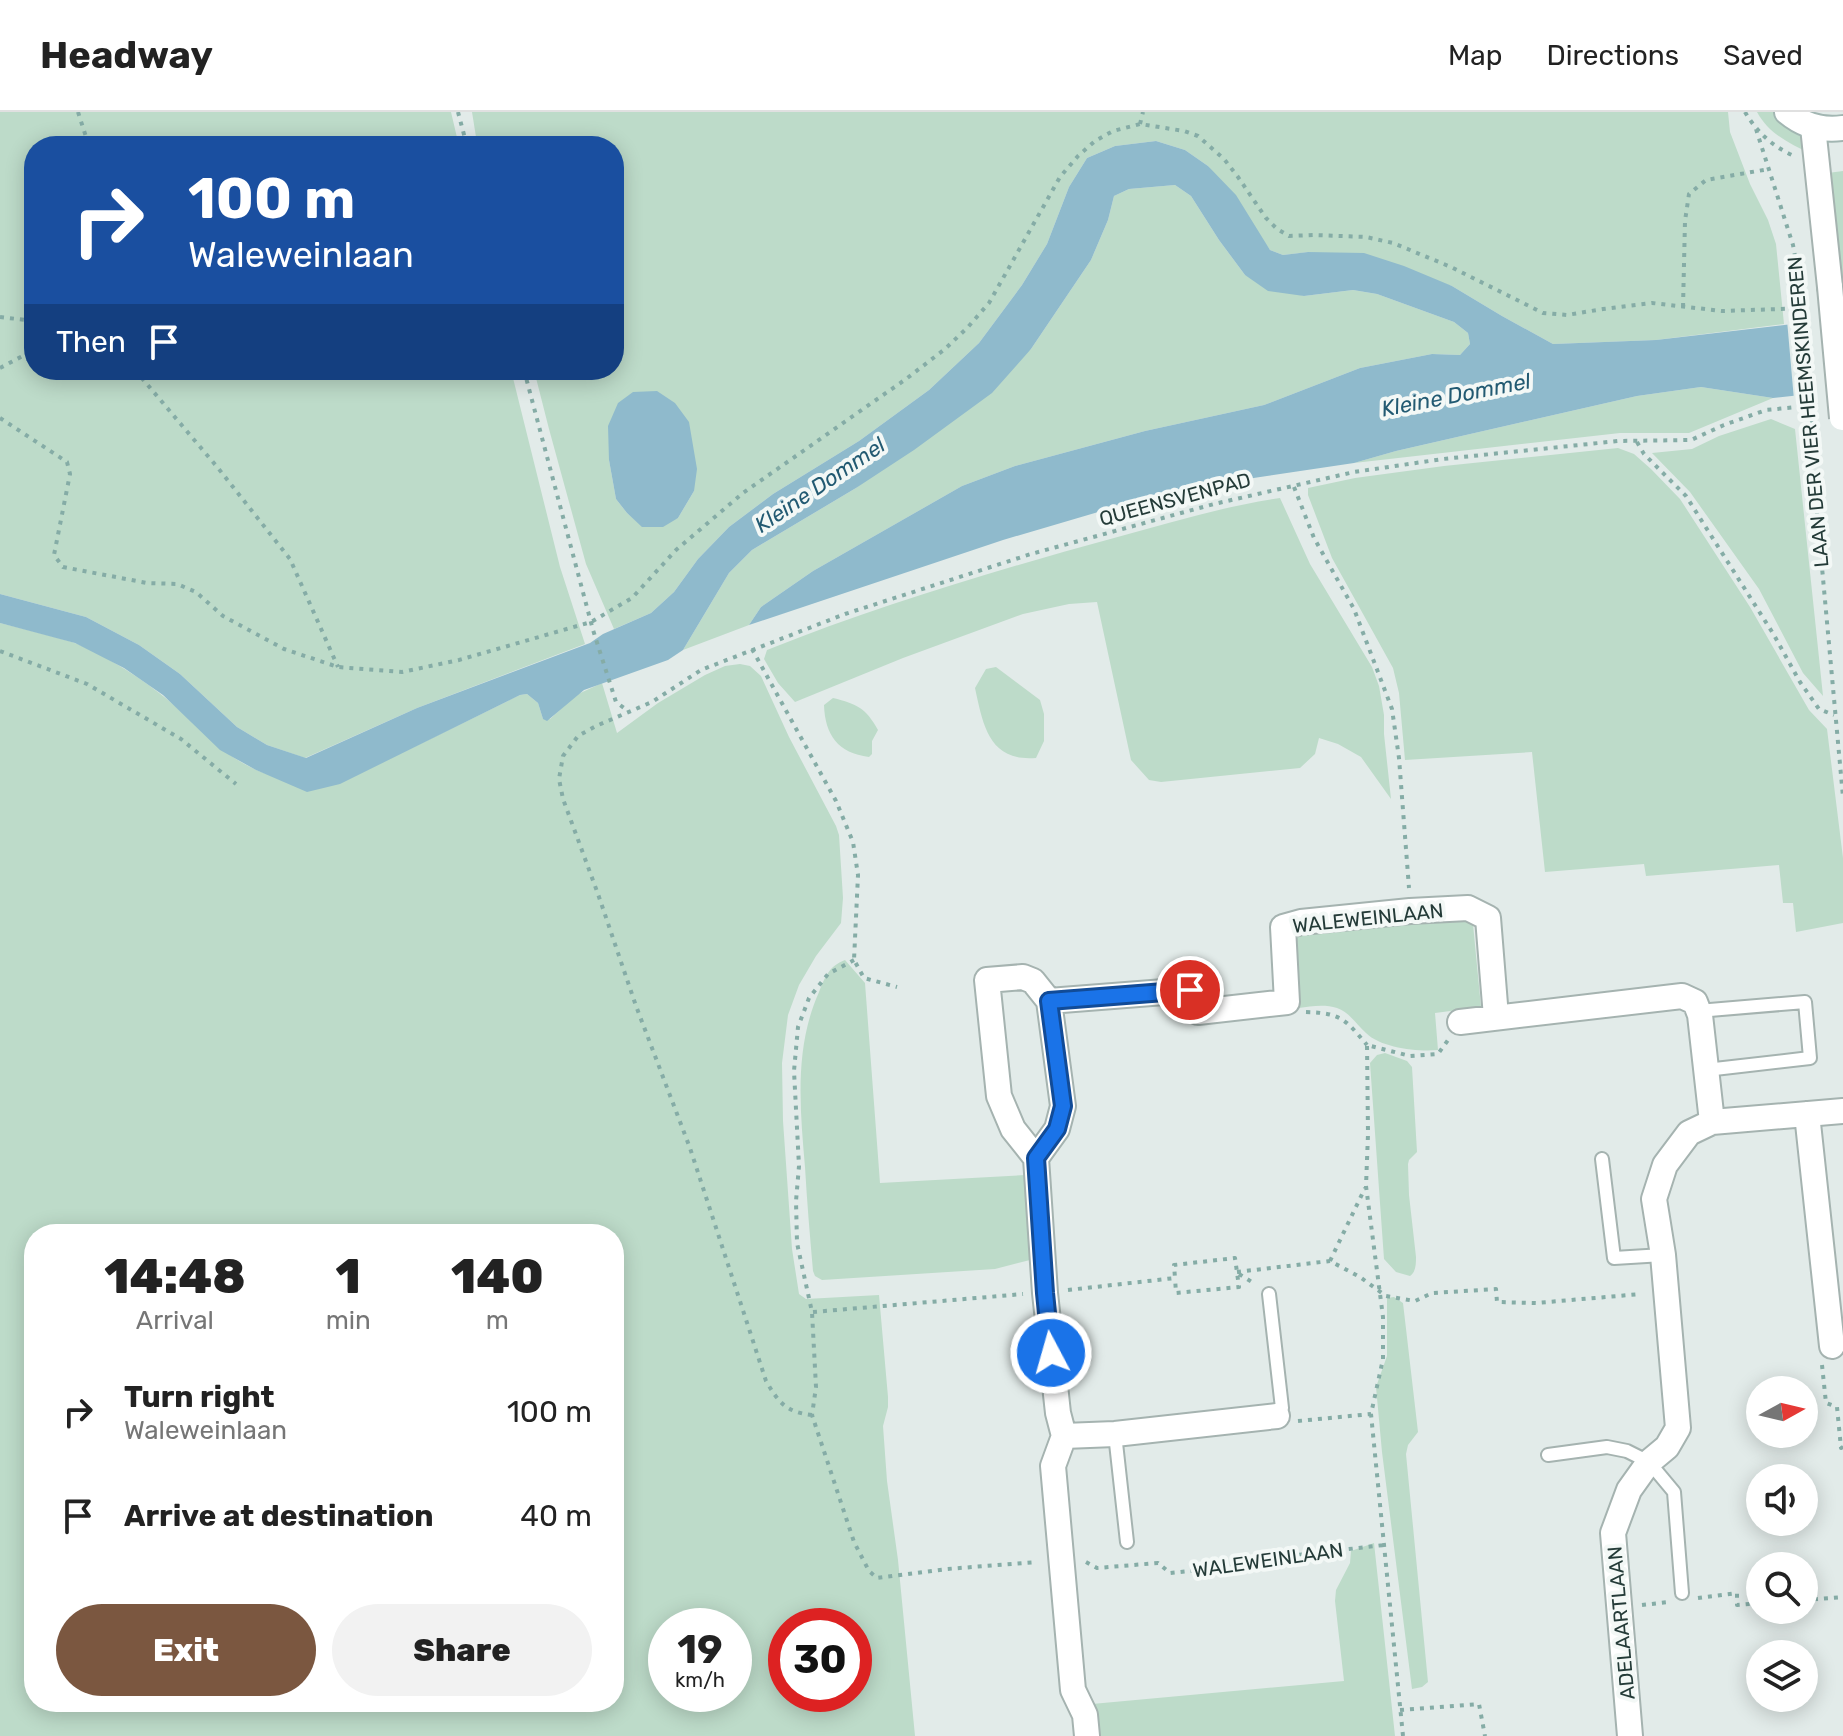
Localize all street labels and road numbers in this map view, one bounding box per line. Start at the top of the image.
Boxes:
street label: LAAN DER VIER HEEMSKINDEREN [1782,255,1834,569]
street label: QUEENSVENPAD [1097,467,1253,531]
street label: WALEWEINLAAN [1291,898,1445,938]
street label: WALEWEINLAAN [1191,1538,1345,1582]
street label: ADELAARTLAAN [1602,1545,1640,1701]

